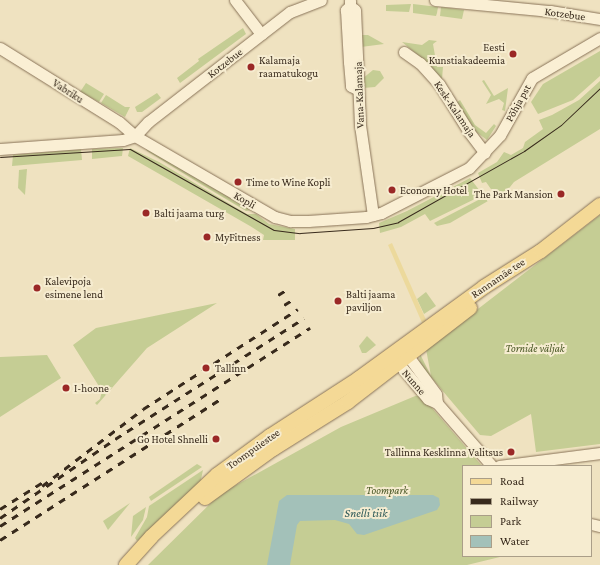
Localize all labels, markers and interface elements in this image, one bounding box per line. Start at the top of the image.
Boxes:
street label: Kotzebue [544,5,586,23]
place label: Eesti Kunstiakadeemia [429,41,505,67]
street label: Kotzebue [205,45,245,81]
marker: Eesti Kunstiakadeemia [508,49,518,59]
place label: Kalamaja raamatukogu [259,54,318,80]
street label: Vana-Kalamaja [351,61,367,129]
marker: Kalamaja raamatukogu [246,62,256,72]
street label: Vabriku [50,76,86,106]
street label: Kesk-Kalamaja [431,78,479,140]
street label: Põhja pst [502,82,534,124]
place label: Time to Wine Kopli [246,175,330,189]
marker: Time to Wine Kopli [233,177,243,187]
place label: Economy Hotel [400,183,467,197]
marker: Economy Hotel [387,185,397,195]
place label: The Park Mansion [474,187,553,201]
street label: Kopli [232,188,258,212]
marker: The Park Mansion [556,189,566,199]
place label: Balti jaama turg [154,206,224,220]
marker: Balti jaama turg [141,208,151,218]
place label: MyFitness [215,230,260,244]
marker: MyFitness [202,232,212,242]
street label: Rannamäe tee [469,255,527,301]
place label: Kalevipoja esimene lend [45,275,103,301]
marker: Kalevipoja esimene lend [32,283,42,293]
place label: Balti jaama paviljon [346,288,395,314]
marker: Balti jaama paviljon [333,296,343,306]
park label: Tornide väljak [505,341,565,355]
place label: Tallinn [215,361,246,375]
marker: Tallinn [200,362,212,374]
street label: Nunne [399,366,429,398]
place label: I-hoone [74,381,109,395]
marker: I-hoone [61,383,71,393]
street label: Toompuiestee [224,426,282,472]
place label: Go Hotel Shnelli [137,432,208,446]
marker: Go Hotel Shnelli [211,434,221,444]
place label: Tallinna Kesklinna Valitsus [385,445,503,459]
marker: Tallinna Kesklinna Valitsus [506,447,516,457]
legend [462,465,592,557]
text: Road [500,474,524,488]
park label: Toompark [366,483,408,497]
text: Railway [500,494,538,508]
water label: Snelli tiik [345,507,387,521]
text: Park [500,514,521,528]
text: Water [500,534,529,548]

